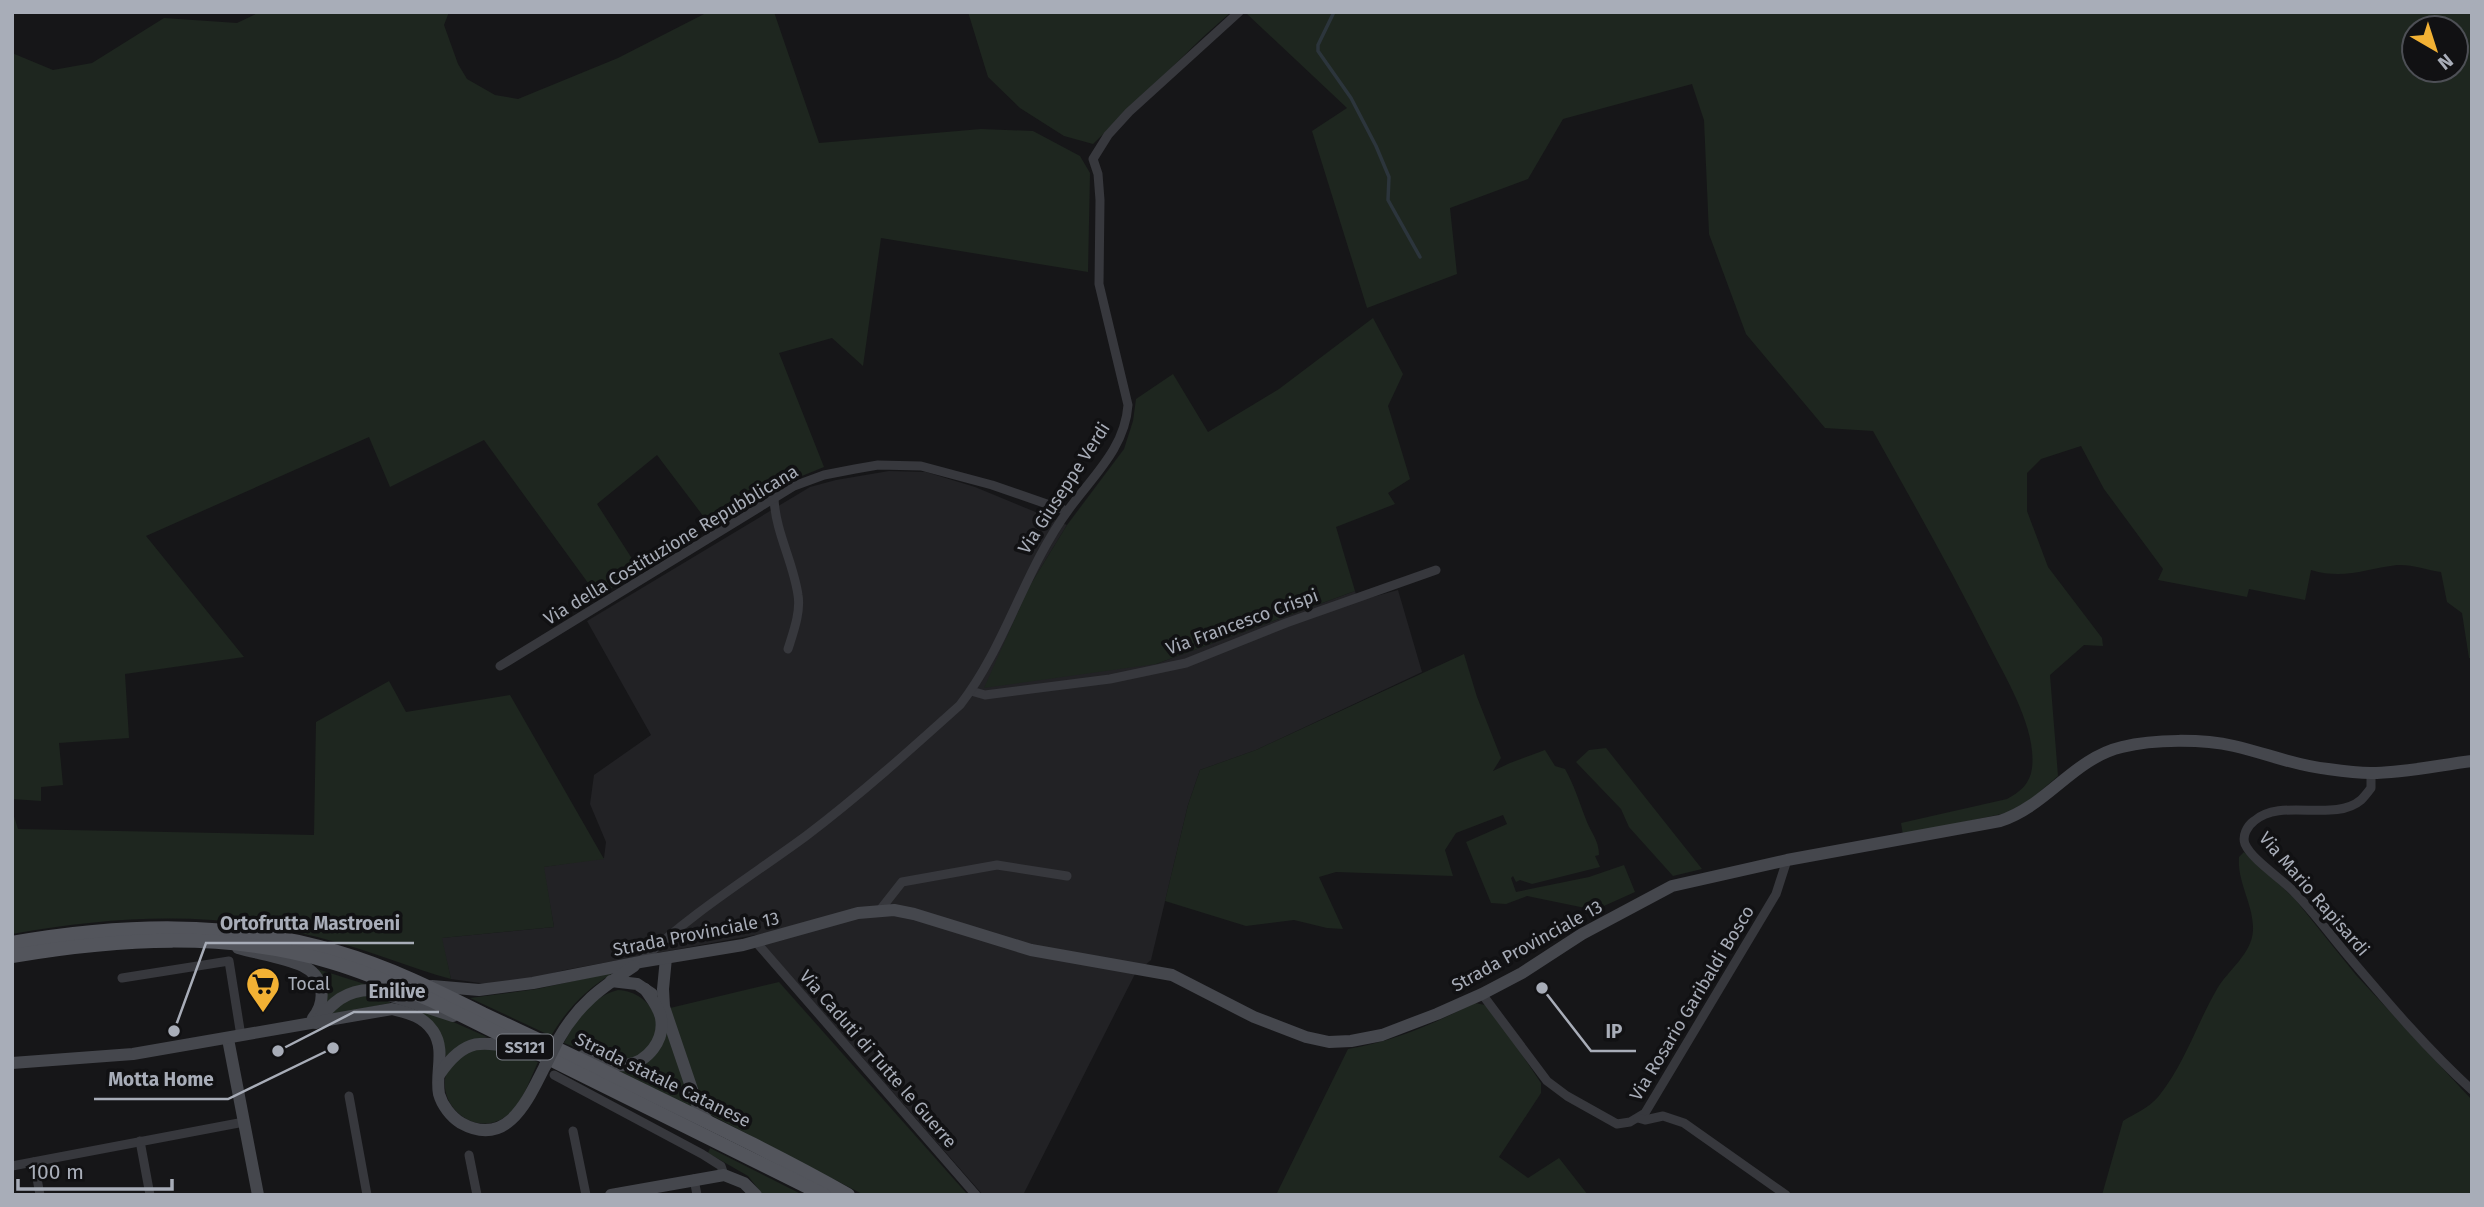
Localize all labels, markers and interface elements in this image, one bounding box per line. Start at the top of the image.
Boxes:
north arrow [2400,14,2470,84]
text: N [2433,49,2458,75]
street label: Via Giuseppe Verdi [1013,418,1115,558]
street label: Via della Costituzione Repubblicana [540,460,802,630]
street label: Via Francesco Crispi [1163,584,1321,660]
street label: Via Mario Rapisardi [2254,827,2374,961]
street label: Strada Provinciale 13 [1448,895,1606,997]
street label: Via Rosario Garibaldi Bosco [1625,901,1759,1105]
callout: Ortofrutta Mastroeni [206,903,414,943]
street label: Strada Provinciale 13 [611,907,781,961]
text: Ortofrutta Mastroeni [220,912,400,935]
supermarket icon: Tocal [244,965,282,1014]
street label: Via Caduti di Tutte le Guerre [795,966,961,1152]
callout: Enilive [354,972,439,1012]
place label: Tocal [288,973,330,995]
text: Enilive [368,980,426,1003]
callout: IP [1591,1011,1636,1051]
text: IP [1606,1020,1622,1043]
street label: Strada statale Catanese [572,1028,754,1132]
road number: SS121 [497,1035,553,1060]
callout: Motta Home [94,1059,228,1099]
text: Motta Home [108,1068,214,1091]
scale bar [18,1148,172,1192]
text: 100 m [28,1159,84,1185]

